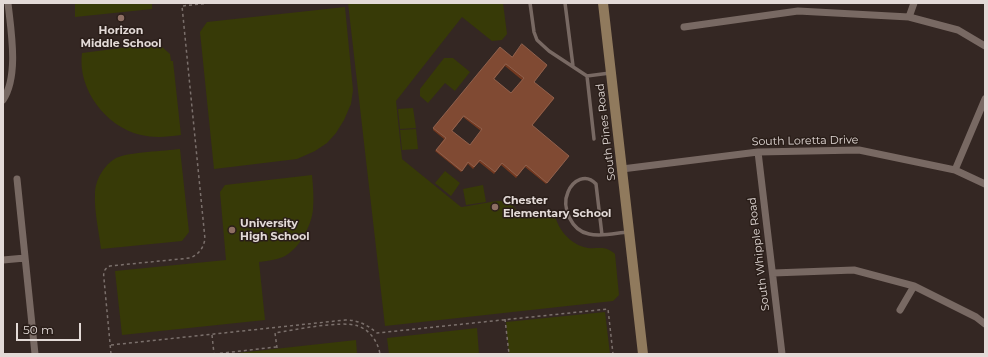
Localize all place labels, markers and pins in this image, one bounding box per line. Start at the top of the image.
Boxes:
marker: Horizon Middle School [116,13,126,23]
place label: Horizon Middle School [80,24,162,50]
place label: Chester Elementary School [503,194,611,220]
marker: Chester Elementary School [490,202,500,212]
place label: University High School [240,217,309,243]
marker: University High School [227,225,237,235]

